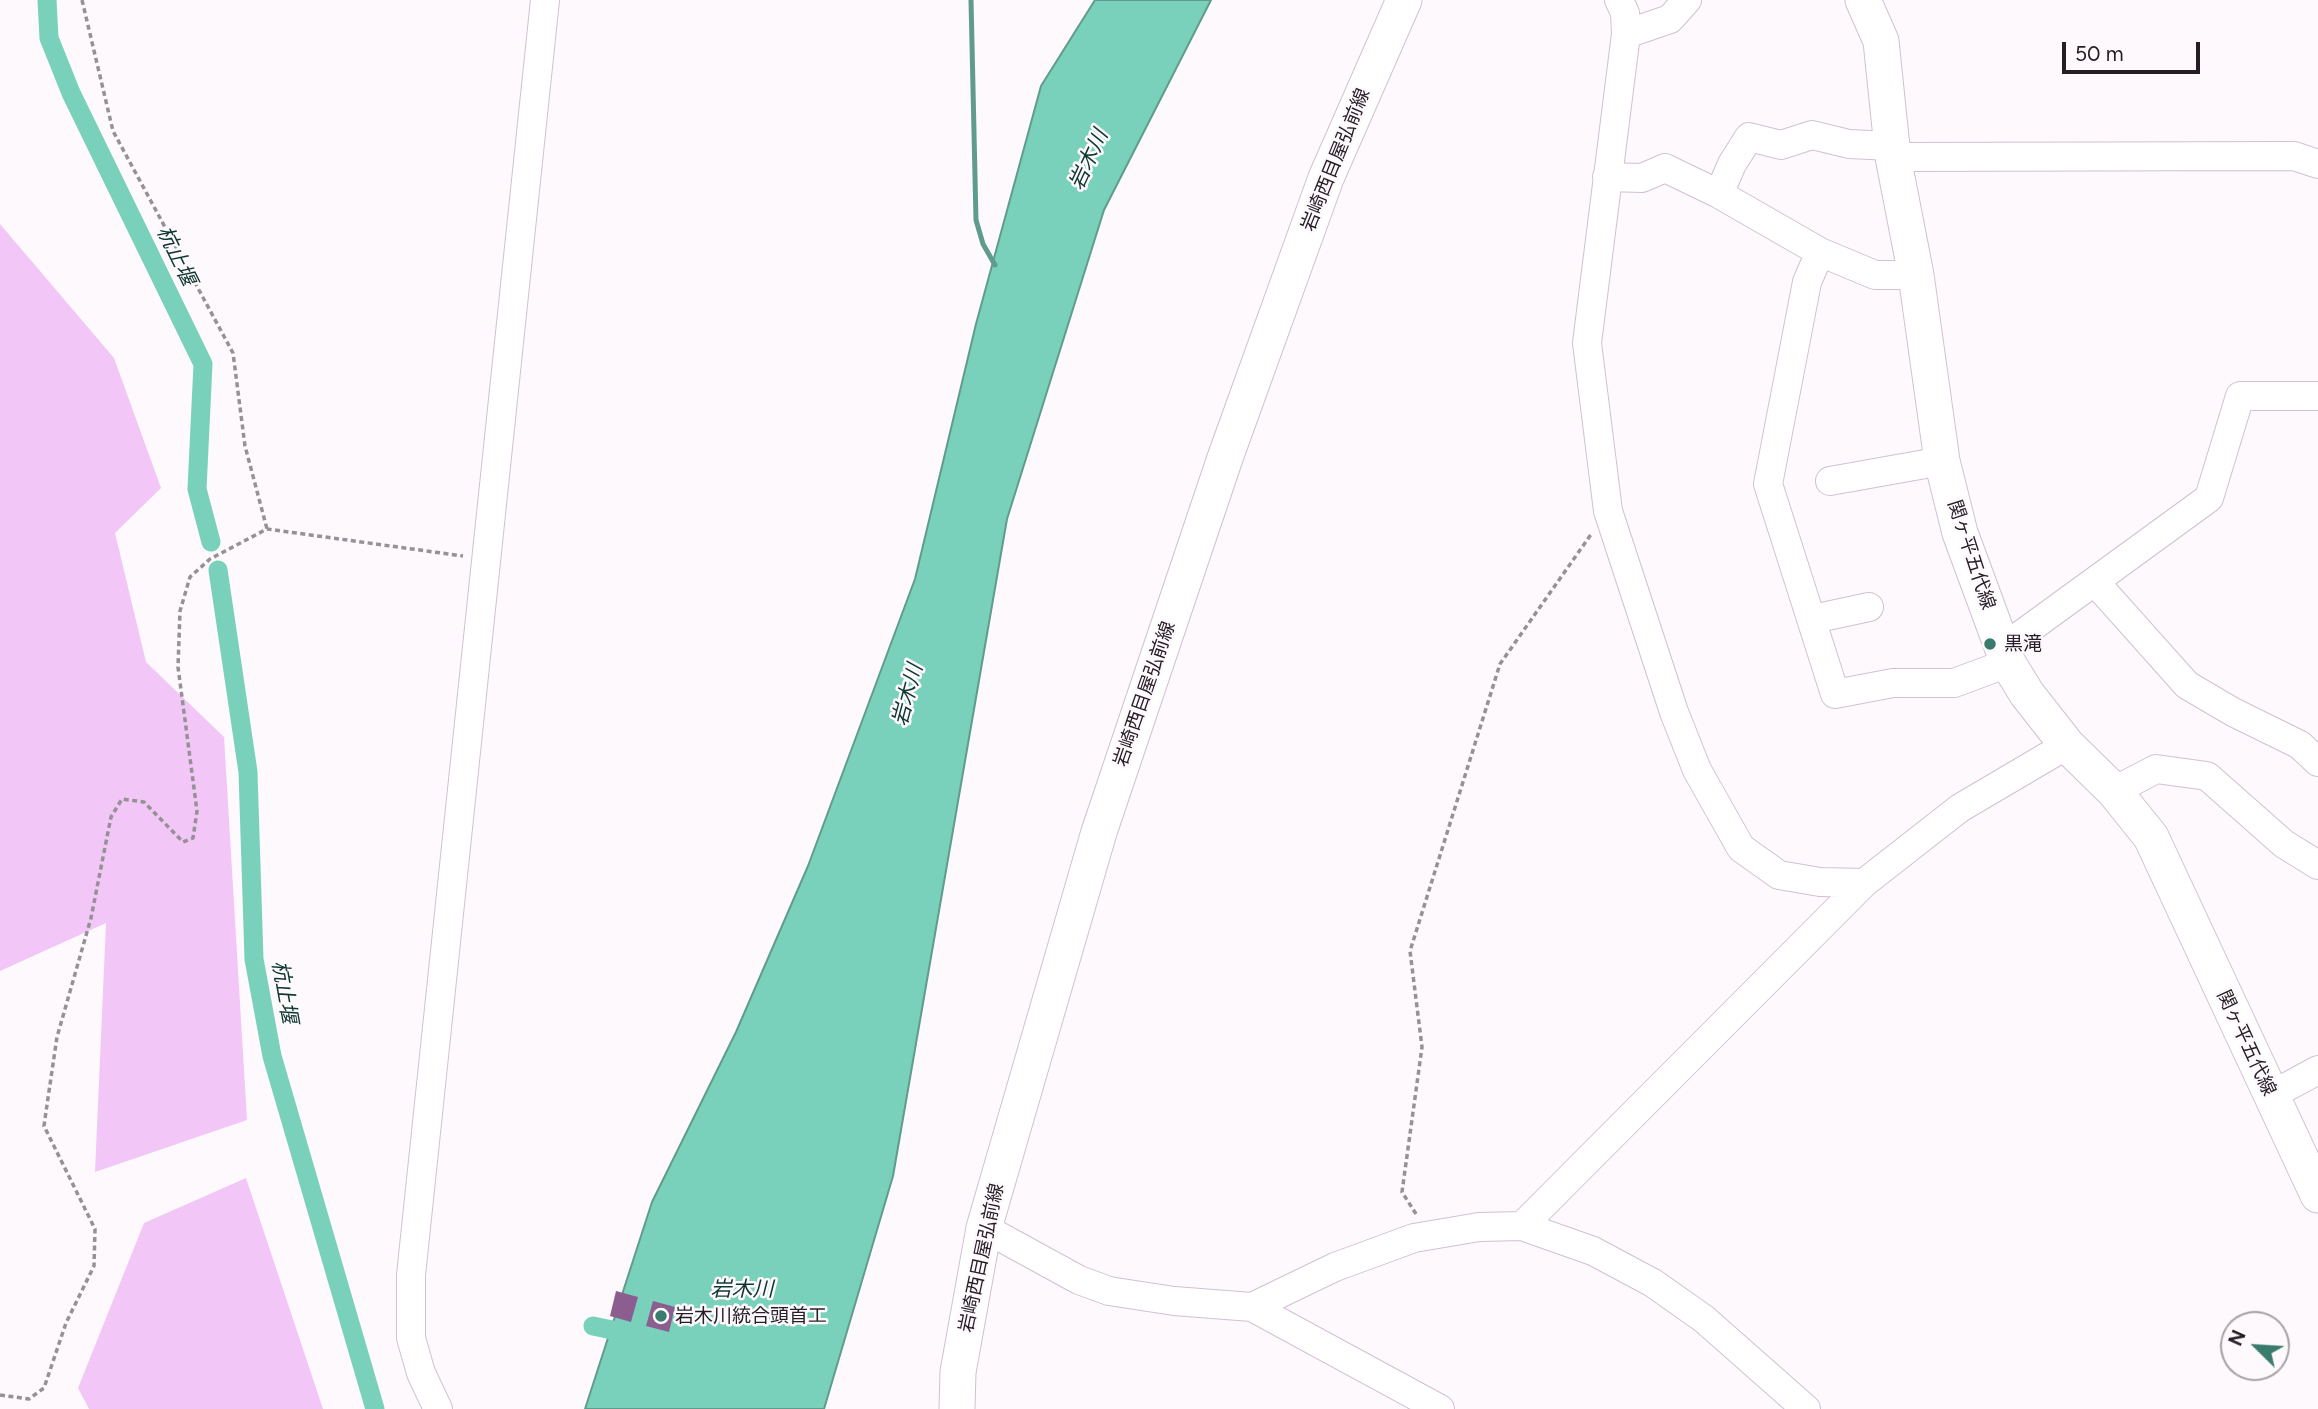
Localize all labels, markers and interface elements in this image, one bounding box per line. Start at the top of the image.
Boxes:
scale bar [2066,28,2204,72]
text: 50 m [2075,41,2124,66]
street label: 岩崎西目屋弘前線 [1297,85,1375,235]
water label: 岩木川 [1064,126,1114,194]
water label: 杭止堰 [151,222,201,290]
street label: 関ヶ平五代線 [1943,497,1999,613]
street label: 岩崎西目屋弘前線 [1109,618,1181,770]
place label: 黒滝 [2004,633,2042,655]
marker: 黒滝 [1982,636,1998,652]
water label: 岩木川 [888,661,928,729]
water label: 杭止堰 [266,959,302,1025]
street label: 関ヶ平五代線 [2212,987,2280,1099]
street label: 岩崎西目屋弘前線 [955,1181,1009,1335]
water label: 岩木川 [711,1277,773,1303]
place label: 岩木川統合頭首工 [675,1305,827,1327]
marker: 岩木川統合頭首工 [653,1308,669,1324]
north arrow [2220,1311,2290,1381]
text: N [2224,1327,2251,1349]

